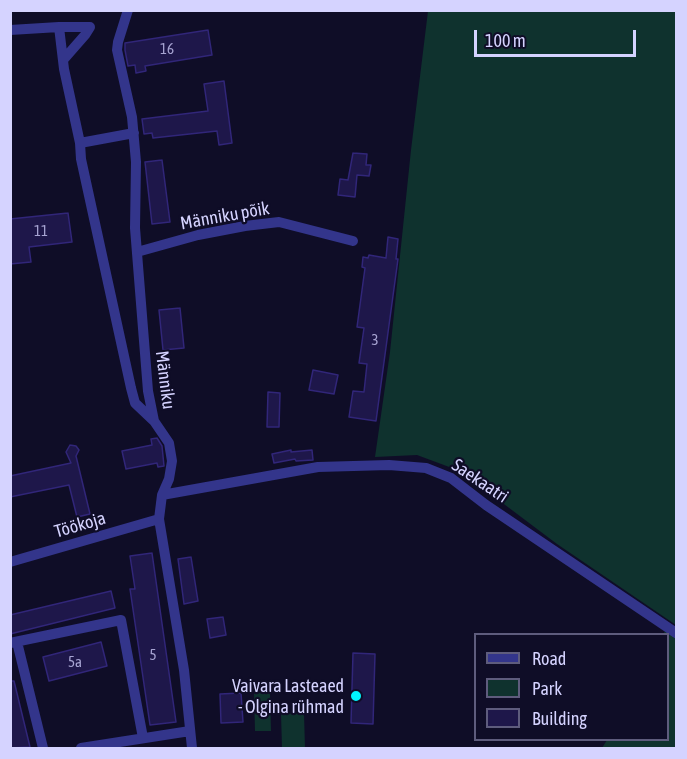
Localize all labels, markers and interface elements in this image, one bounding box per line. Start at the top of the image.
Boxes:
scale bar [477,18,639,56]
text: 100 m [485,30,526,51]
house number: 16 [160,40,174,58]
street label: Männiku põik [179,198,271,234]
house number: 11 [34,222,48,240]
house number: 3 [371,331,379,349]
street label: Männiku [151,350,179,410]
street label: Saekaatri [448,454,512,508]
street label: Töökoja [52,507,108,543]
legend [474,633,669,741]
house number: 5 [149,646,157,664]
text: Road [532,648,566,669]
house number: 5a [68,653,82,671]
place label: Vaivara Lasteaed - Olgina rühmad [232,675,344,718]
text: Park [532,678,562,699]
marker: Vaivara Lasteaed - Olgina rühmad [349,689,363,703]
text: Building [532,708,587,729]

